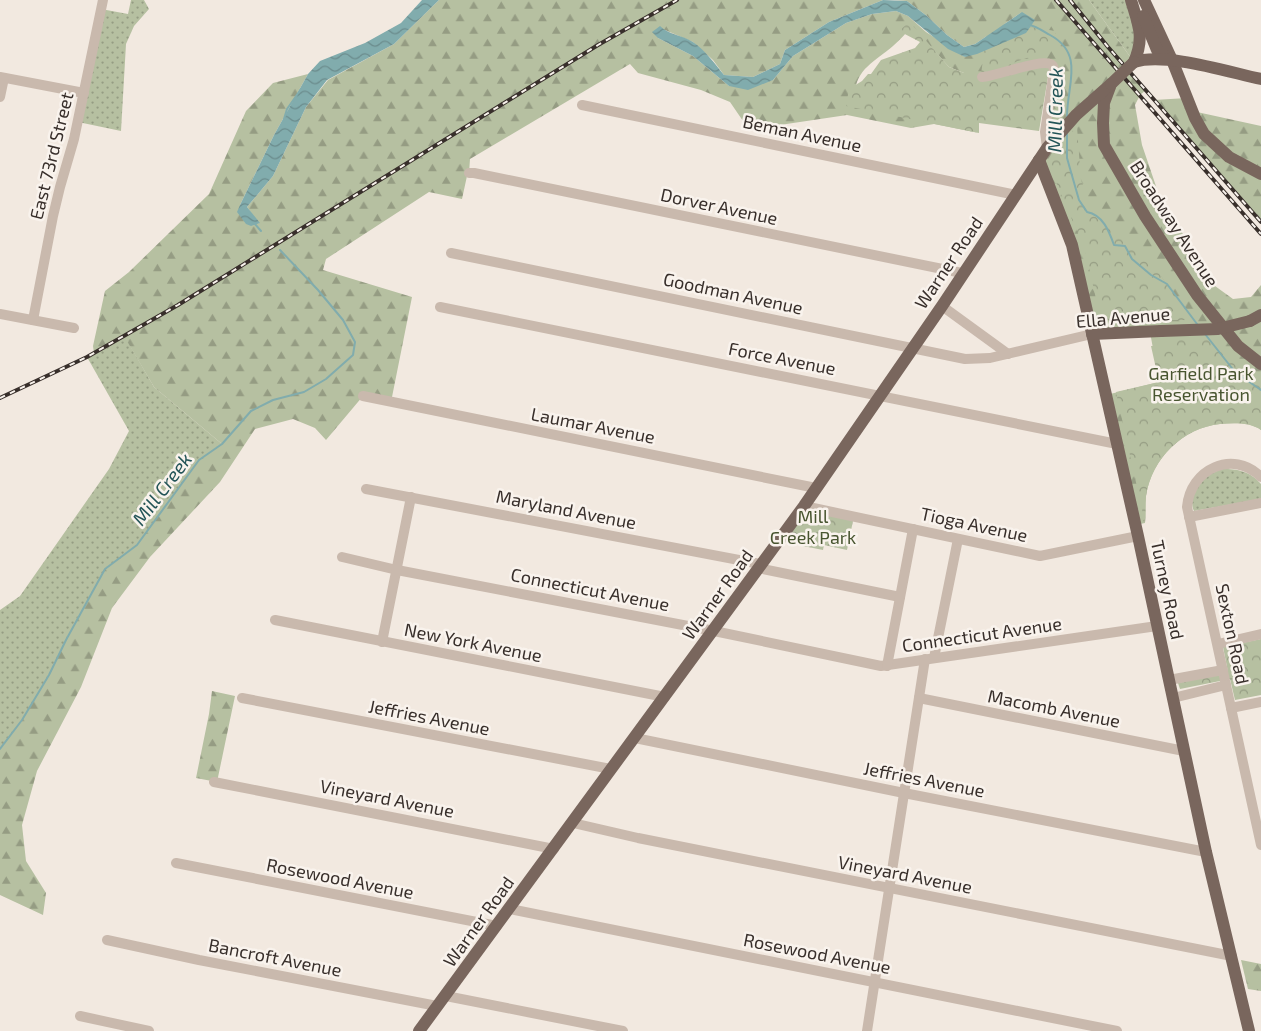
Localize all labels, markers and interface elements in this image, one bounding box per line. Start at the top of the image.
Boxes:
water label: Mill Creek [1042,67,1067,153]
street label: East 73rd Street [25,90,78,222]
street label: Beman Avenue [741,110,864,156]
street label: Broadway Avenue [1126,156,1224,291]
street label: Dorver Avenue [659,183,780,229]
street label: Warner Road [909,212,987,313]
street label: Goodman Avenue [661,267,805,319]
street label: Ella Avenue [1075,302,1171,332]
street label: Force Avenue [727,337,838,379]
park label: Garfield Park Reservation [1148,362,1254,405]
street label: Laumar Avenue [529,402,657,448]
water label: Mill Creek [127,448,196,529]
street label: Maryland Avenue [494,485,638,533]
street label: Tioga Avenue [919,502,1030,546]
park label: Mill Creek Park [770,505,856,548]
street label: Turney Road [1147,538,1189,641]
street label: Warner Road [677,545,757,644]
street label: Connecticut Avenue [509,563,671,615]
street label: Sexton Road [1212,581,1254,686]
street label: Connecticut Avenue [901,612,1063,656]
street label: New York Avenue [403,618,544,666]
street label: Macomb Avenue [986,684,1122,732]
street label: Jeffries Avenue [367,694,492,740]
street label: Jeffries Avenue [862,756,987,802]
street label: Vineyard Avenue [318,774,456,822]
street label: Vineyard Avenue [836,850,974,898]
street label: Rosewood Avenue [265,853,416,903]
street label: Warner Road [438,872,518,971]
street label: Rosewood Avenue [742,928,893,978]
street label: Bancroft Avenue [207,933,344,981]

